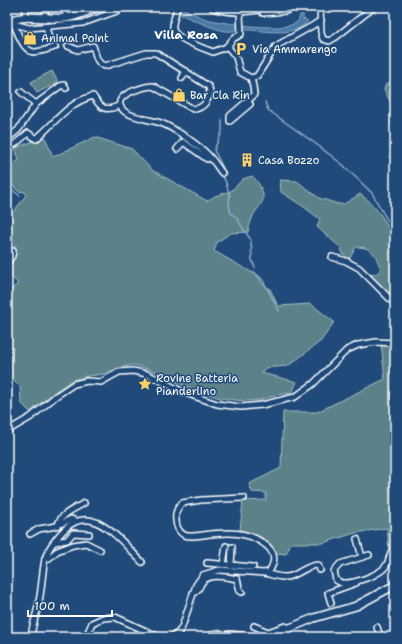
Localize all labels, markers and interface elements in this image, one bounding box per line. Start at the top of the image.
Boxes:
district label: Villa Rosa [154,27,219,43]
shop icon: Animal Point [22,30,38,46]
place label: Animal Point [41,31,109,46]
parking icon: Via Ammarengo [233,41,249,57]
place label: Via Ammarengo [252,42,337,57]
shop icon: Bar Cla Rin [171,87,187,103]
place label: Bar Cla Rin [190,88,250,103]
building icon: Casa Bozzo [239,152,255,168]
place label: Casa Bozzo [258,153,320,168]
place label: Rovine Batteria Pianderlino [156,371,238,399]
place icon: Rovine Batteria Pianderlino [137,376,153,392]
scale bar [28,592,112,618]
text: 100 m [34,598,70,614]

